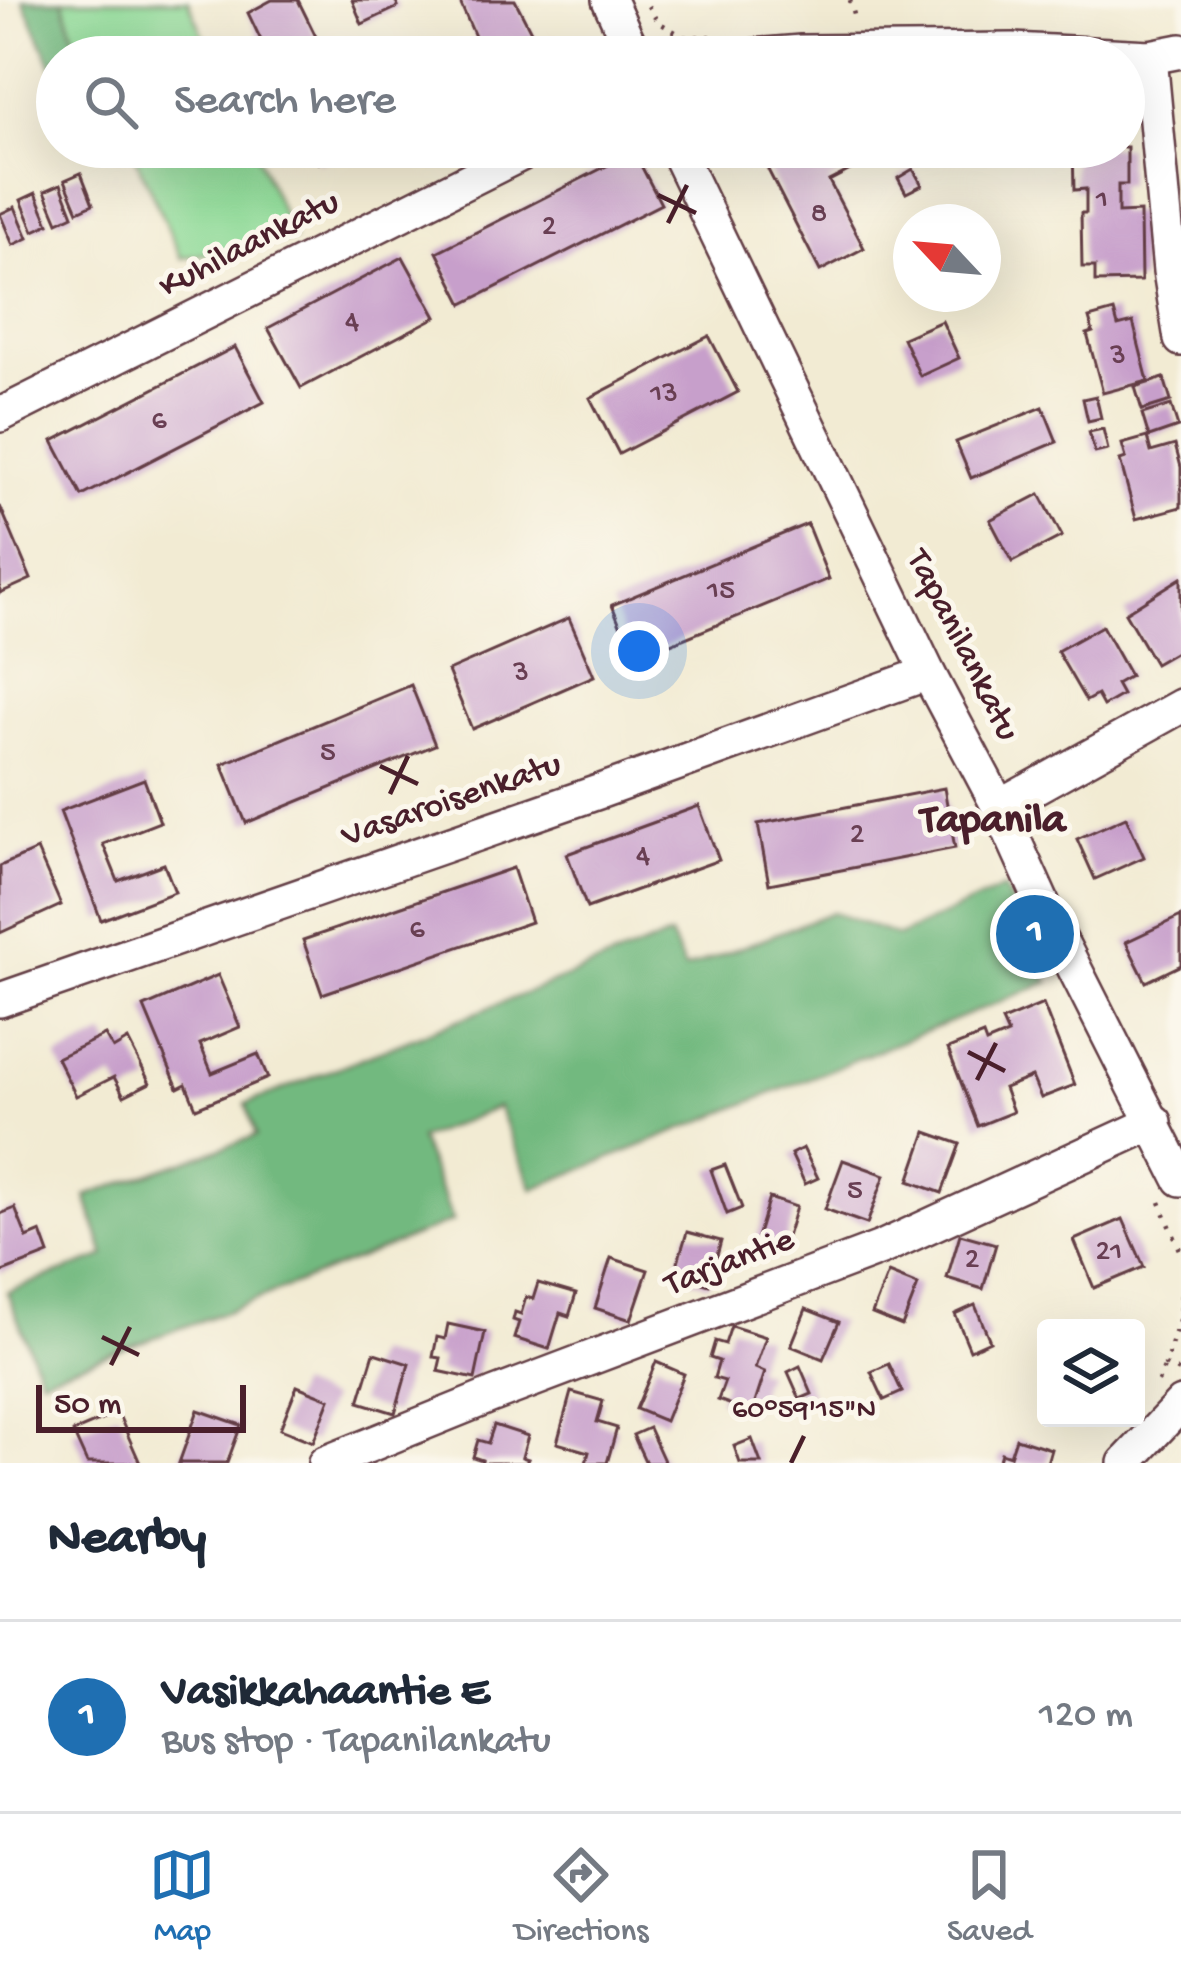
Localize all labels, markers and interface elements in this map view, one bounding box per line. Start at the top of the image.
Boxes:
search box [36,36,1145,168]
icon: search [78,69,144,135]
text: Search here [174,76,396,129]
street label: Kuhilaankatu [153,182,347,310]
house number: 1 [1095,184,1108,219]
house number: 8 [811,198,827,233]
north arrow [893,204,1001,312]
house number: 2 [542,211,556,246]
house number: 4 [345,306,359,341]
house number: 3 [1109,340,1126,375]
house number: 13 [649,378,678,413]
house number: 6 [151,405,167,440]
street label: Tapanilankatu [893,541,1028,749]
house number: 15 [706,575,735,610]
your location [609,621,669,681]
house number: 3 [512,657,529,692]
house number: 5 [320,737,336,772]
street label: Vasaroisenkatu [336,744,567,860]
district label: Tapanila [917,798,1068,847]
house number: 2 [850,819,864,854]
house number: 4 [636,840,650,875]
pin: 1 [996,889,1074,979]
house number: 6 [409,914,425,949]
house number: 5 [847,1175,863,1210]
street label: Tarjantie [657,1220,801,1309]
house number: 21 [1096,1236,1122,1271]
house number: 2 [965,1244,979,1279]
map controls [1037,1319,1145,1427]
button: layers [1037,1319,1145,1427]
scale bar [36,1379,246,1432]
text: 50 m [54,1387,121,1425]
text: 60°59'15"N [732,1394,876,1429]
text: Nearby [48,1511,206,1571]
text: Vasikkahaantie E [162,1667,489,1720]
text: 1 [79,1694,95,1740]
text: 120 m [1039,1694,1133,1740]
text: Bus stop · Tapanilankatu [162,1720,551,1766]
tab: Map [149,1842,215,1952]
tab: Directions [514,1842,648,1952]
tab: Saved [947,1842,1032,1952]

